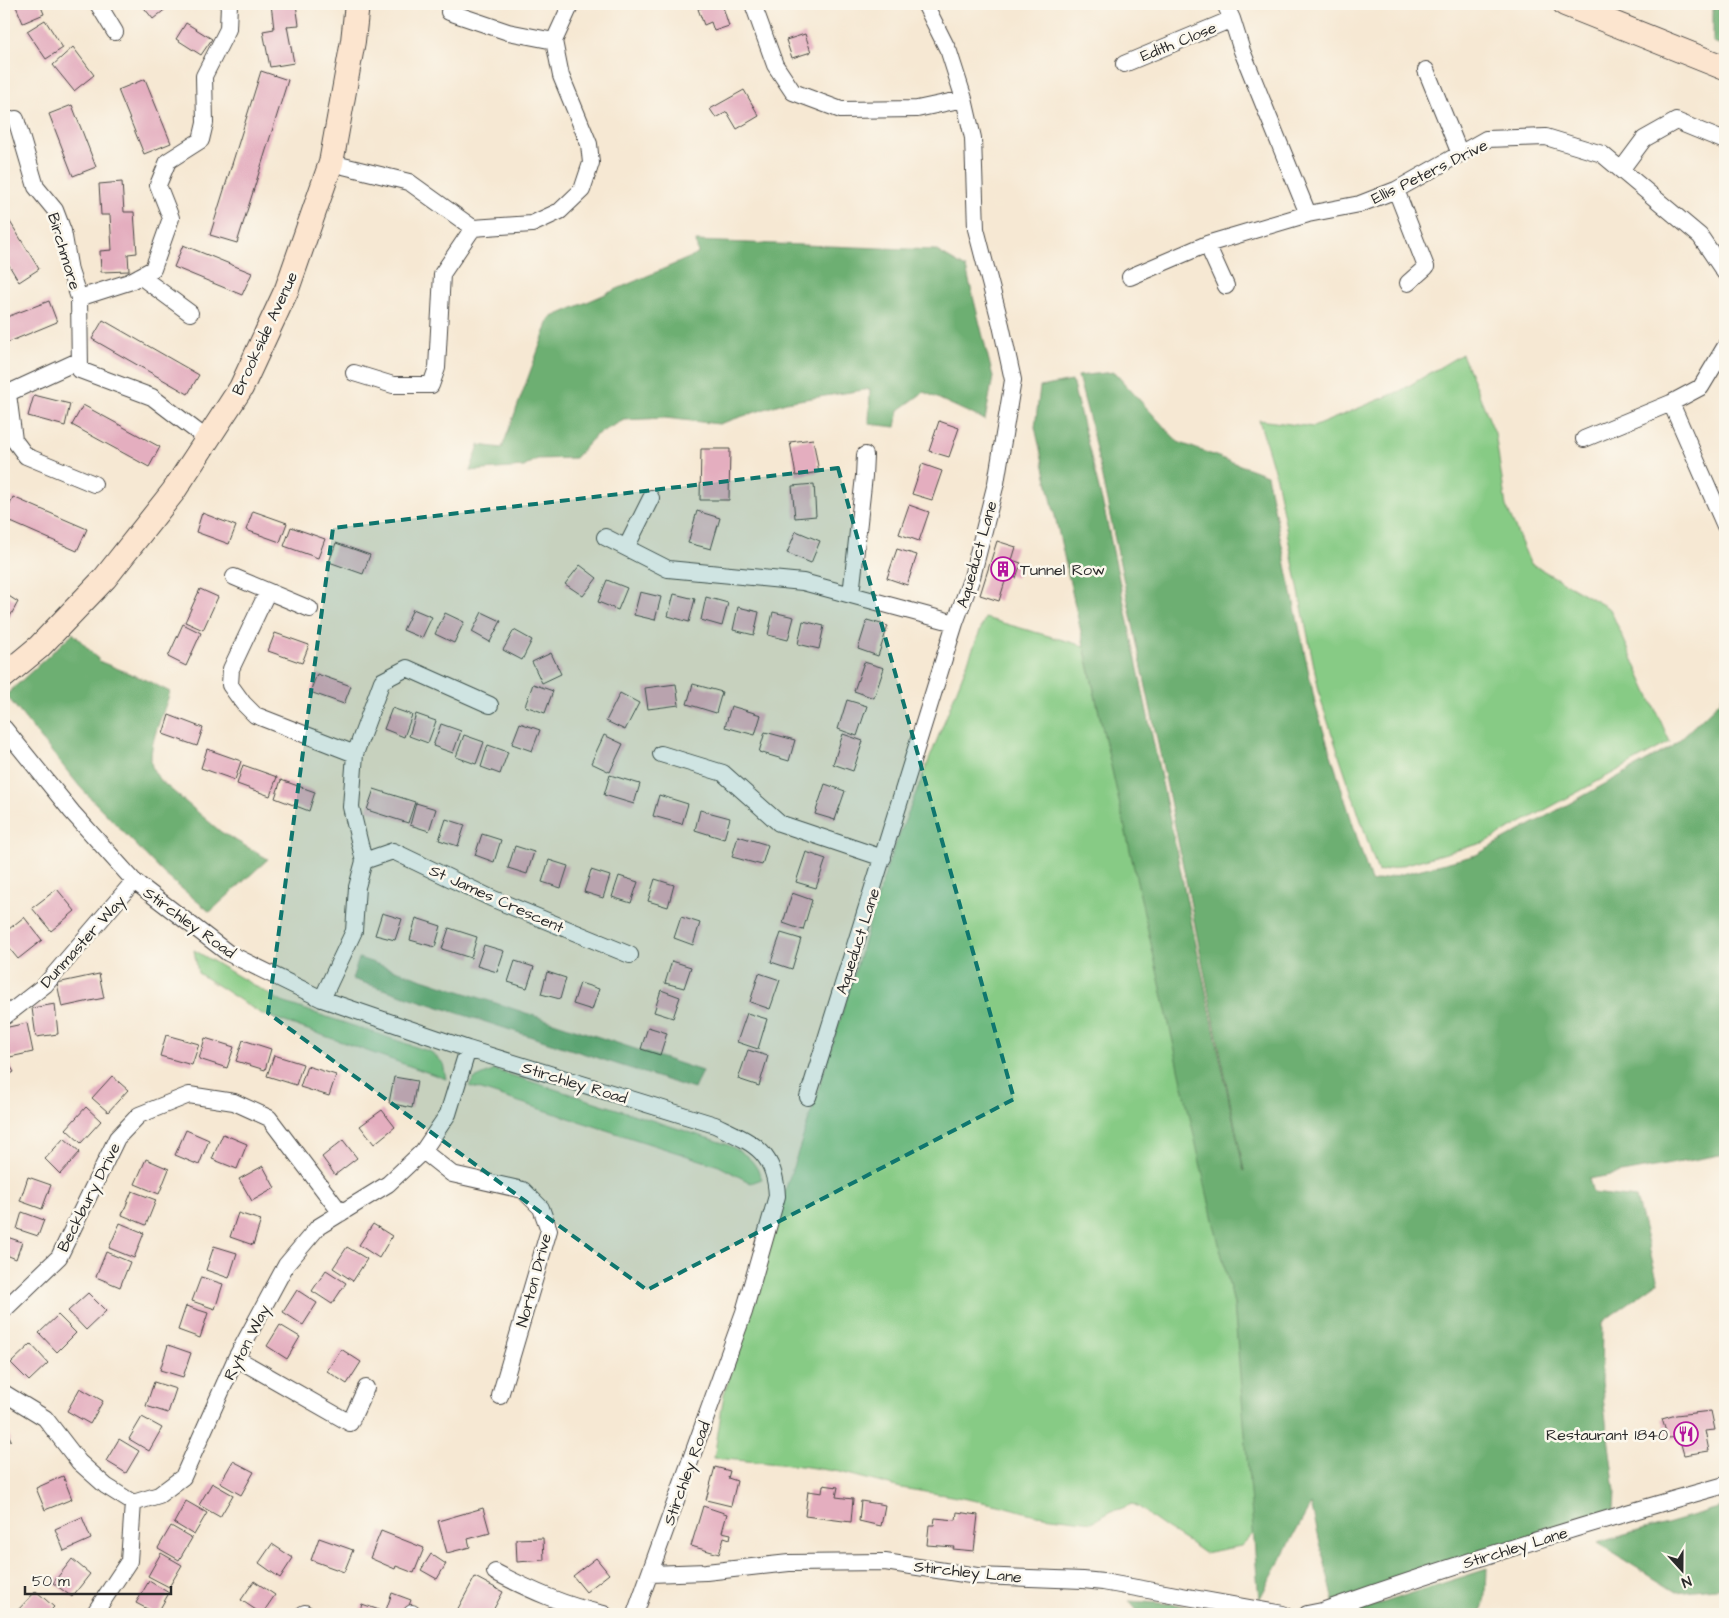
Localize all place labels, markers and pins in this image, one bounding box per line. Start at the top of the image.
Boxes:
building icon: Tunnel Row [990,556,1016,582]
place label: Tunnel Row [1020,559,1105,581]
restaurant icon: Restaurant 1840 [1673,1421,1699,1447]
place label: Restaurant 1840 [1546,1424,1668,1446]

